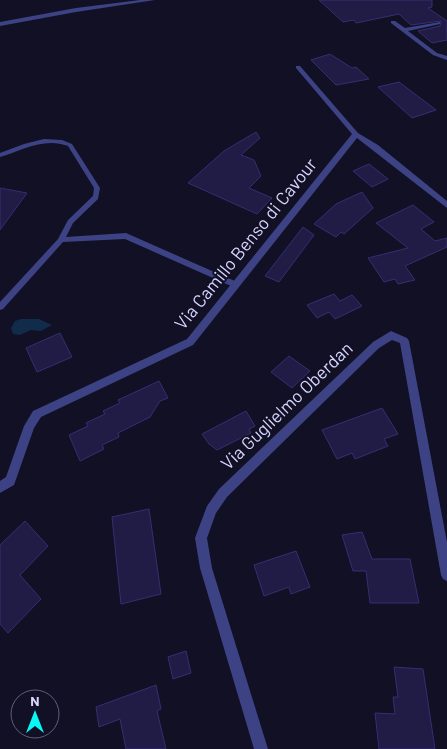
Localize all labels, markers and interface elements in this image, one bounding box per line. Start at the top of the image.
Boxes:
street label: Via Camillo Benso di Cavour [169,153,321,333]
street label: Via Guglielmo Oberdan [216,337,357,474]
north arrow [10,689,60,739]
text: N [30,692,40,709]

